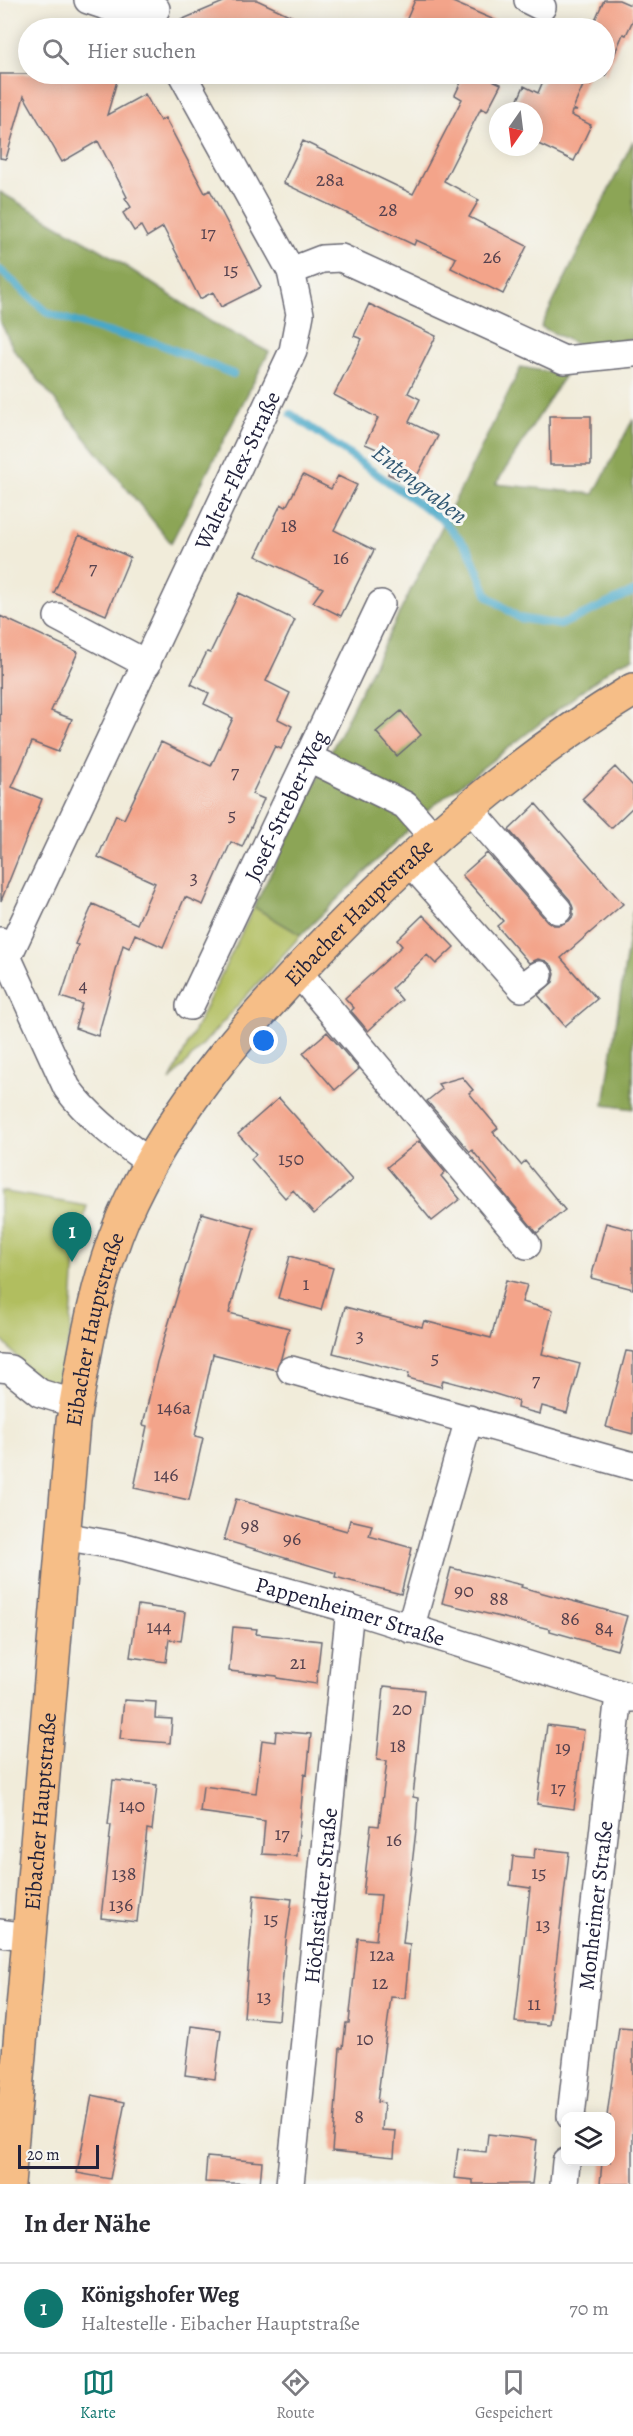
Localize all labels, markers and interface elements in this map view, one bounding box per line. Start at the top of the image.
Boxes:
search box [18,18,615,84]
icon: search [39,35,72,68]
text: Hier suchen [87,36,196,66]
north arrow [489,102,543,156]
house number: 28a [316,166,345,193]
house number: 28 [378,196,398,223]
house number: 17 [200,219,216,246]
house number: 26 [483,243,501,270]
house number: 15 [223,256,239,283]
street label: Walter-Flex-Straße [187,387,288,556]
water label: Entengraben [366,437,474,531]
house number: 18 [281,512,297,539]
house number: 16 [333,544,349,571]
house number: 7 [89,554,98,581]
street label: Josef-Streber-Weg [237,725,335,886]
house number: 7 [231,758,240,785]
house number: 5 [228,801,236,828]
street label: Eibacher Hauptstraße [278,832,440,993]
house number: 3 [190,864,198,891]
house number: 4 [78,972,88,999]
your location [249,1026,278,1055]
house number: 150 [278,1145,304,1172]
pin: 1 [52,1212,92,1262]
street label: Eibacher Hauptstraße [59,1228,132,1429]
house number: 1 [303,1270,310,1297]
house number: 3 [356,1322,364,1349]
house number: 5 [431,1344,439,1371]
house number: 7 [532,1366,541,1393]
house number: 146a [157,1394,192,1421]
house number: 146 [153,1461,179,1488]
house number: 98 [241,1512,259,1539]
house number: 96 [283,1525,301,1552]
street label: Pappenheimer Straße [252,1570,448,1654]
house number: 90 [454,1577,474,1604]
house number: 88 [489,1585,509,1612]
house number: 86 [561,1605,579,1632]
house number: 144 [147,1613,171,1640]
house number: 84 [595,1615,613,1642]
house number: 21 [290,1649,306,1676]
house number: 20 [392,1695,412,1722]
street label: Eibacher Hauptstraße [17,1711,64,1912]
house number: 18 [390,1732,406,1759]
house number: 19 [555,1734,571,1761]
house number: 17 [550,1774,566,1801]
house number: 140 [119,1792,145,1819]
street label: Höchstädter Straße [297,1806,345,1985]
street label: Monheimer Straße [571,1819,621,1992]
house number: 17 [274,1820,290,1847]
house number: 16 [386,1826,402,1853]
house number: 15 [531,1859,547,1886]
house number: 138 [112,1860,136,1887]
house number: 136 [109,1891,133,1918]
house number: 15 [263,1905,279,1932]
house number: 13 [535,1911,551,1938]
house number: 12a [369,1941,396,1968]
house number: 12 [372,1969,389,1996]
house number: 13 [256,1983,272,2010]
house number: 11 [527,1990,541,2017]
house number: 10 [356,2025,374,2052]
house number: 8 [354,2103,364,2130]
map controls [561,2112,615,2166]
button: layers [561,2112,615,2166]
scale bar [18,2142,99,2170]
text: 20 m [27,2144,60,2166]
text: In der Nähe [24,2206,151,2241]
text: Königshofer Weg [81,2280,239,2310]
text: 1 [40,2295,47,2322]
text: 70 m [569,2295,609,2322]
text: Haltestelle · Eibacher Hauptstraße [81,2310,360,2337]
tab: Karte [80,2366,116,2424]
tab: Route [276,2366,315,2424]
tab: Gespeichert [475,2366,553,2424]

